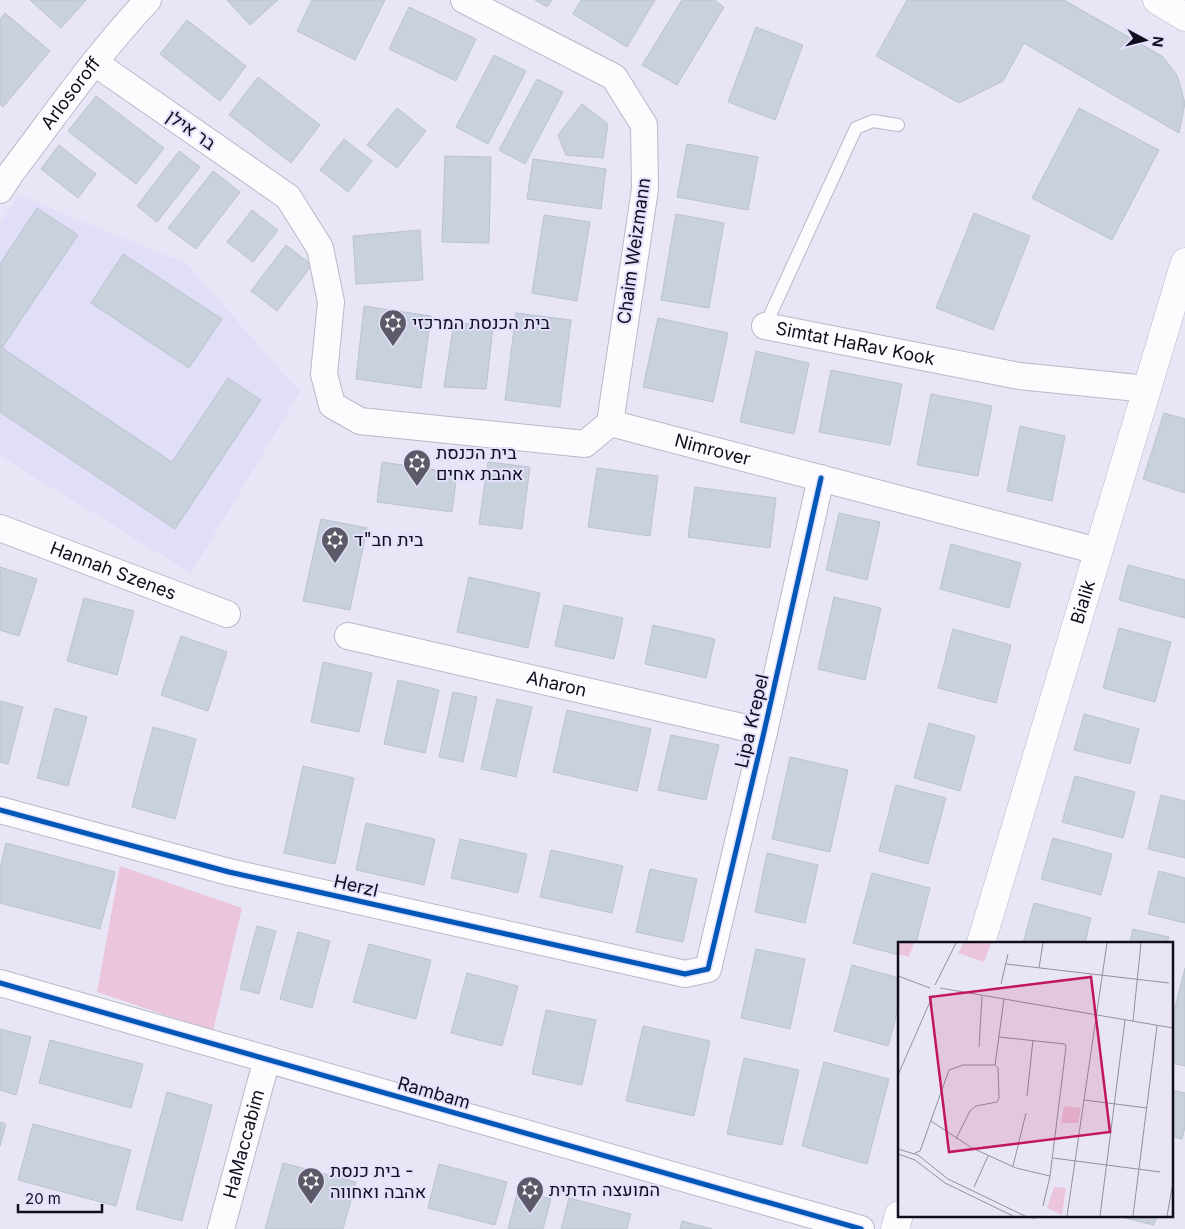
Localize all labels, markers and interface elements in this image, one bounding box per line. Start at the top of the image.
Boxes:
north arrow [1120,15,1170,65]
text: N [1149,35,1167,48]
street label: Arlosoroff [36,52,105,133]
street label: בר אילן [163,105,220,154]
street label: Chaim Weizmann [613,176,654,326]
synagogue icon: בית הכנסת המרכזי [378,308,408,347]
place label: בית הכנסת המרכזי [412,312,551,333]
street label: Simtat HaRav Kook [774,317,937,369]
street label: Nimrover [672,429,753,469]
place label: בית הכנסת אהבת אחים [436,442,523,484]
synagogue icon: בית הכנסת אהבת אחים [402,448,432,487]
synagogue icon: בית חב"ד [320,525,350,564]
place label: בית חב"ד [354,529,424,550]
street label: Hannah Szenes [47,537,179,604]
street label: Bialik [1066,577,1099,626]
street label: Aharon [524,667,589,701]
street label: Lipa Krepel [731,672,773,770]
street label: Herzl [332,870,380,901]
inset map [898,942,1172,1216]
street label: Rambam [395,1072,473,1113]
street label: HaMaccabim [219,1087,268,1201]
place label: בית כנסת - אהבה ואחווה [330,1160,426,1202]
synagogue icon: בית כנסת - אהבה ואחווה [296,1166,326,1205]
synagogue icon: המועצה הדתית [515,1175,545,1214]
place label: המועצה הדתית [549,1179,660,1200]
scale bar [18,1182,101,1214]
text: 20 m [25,1189,61,1208]

